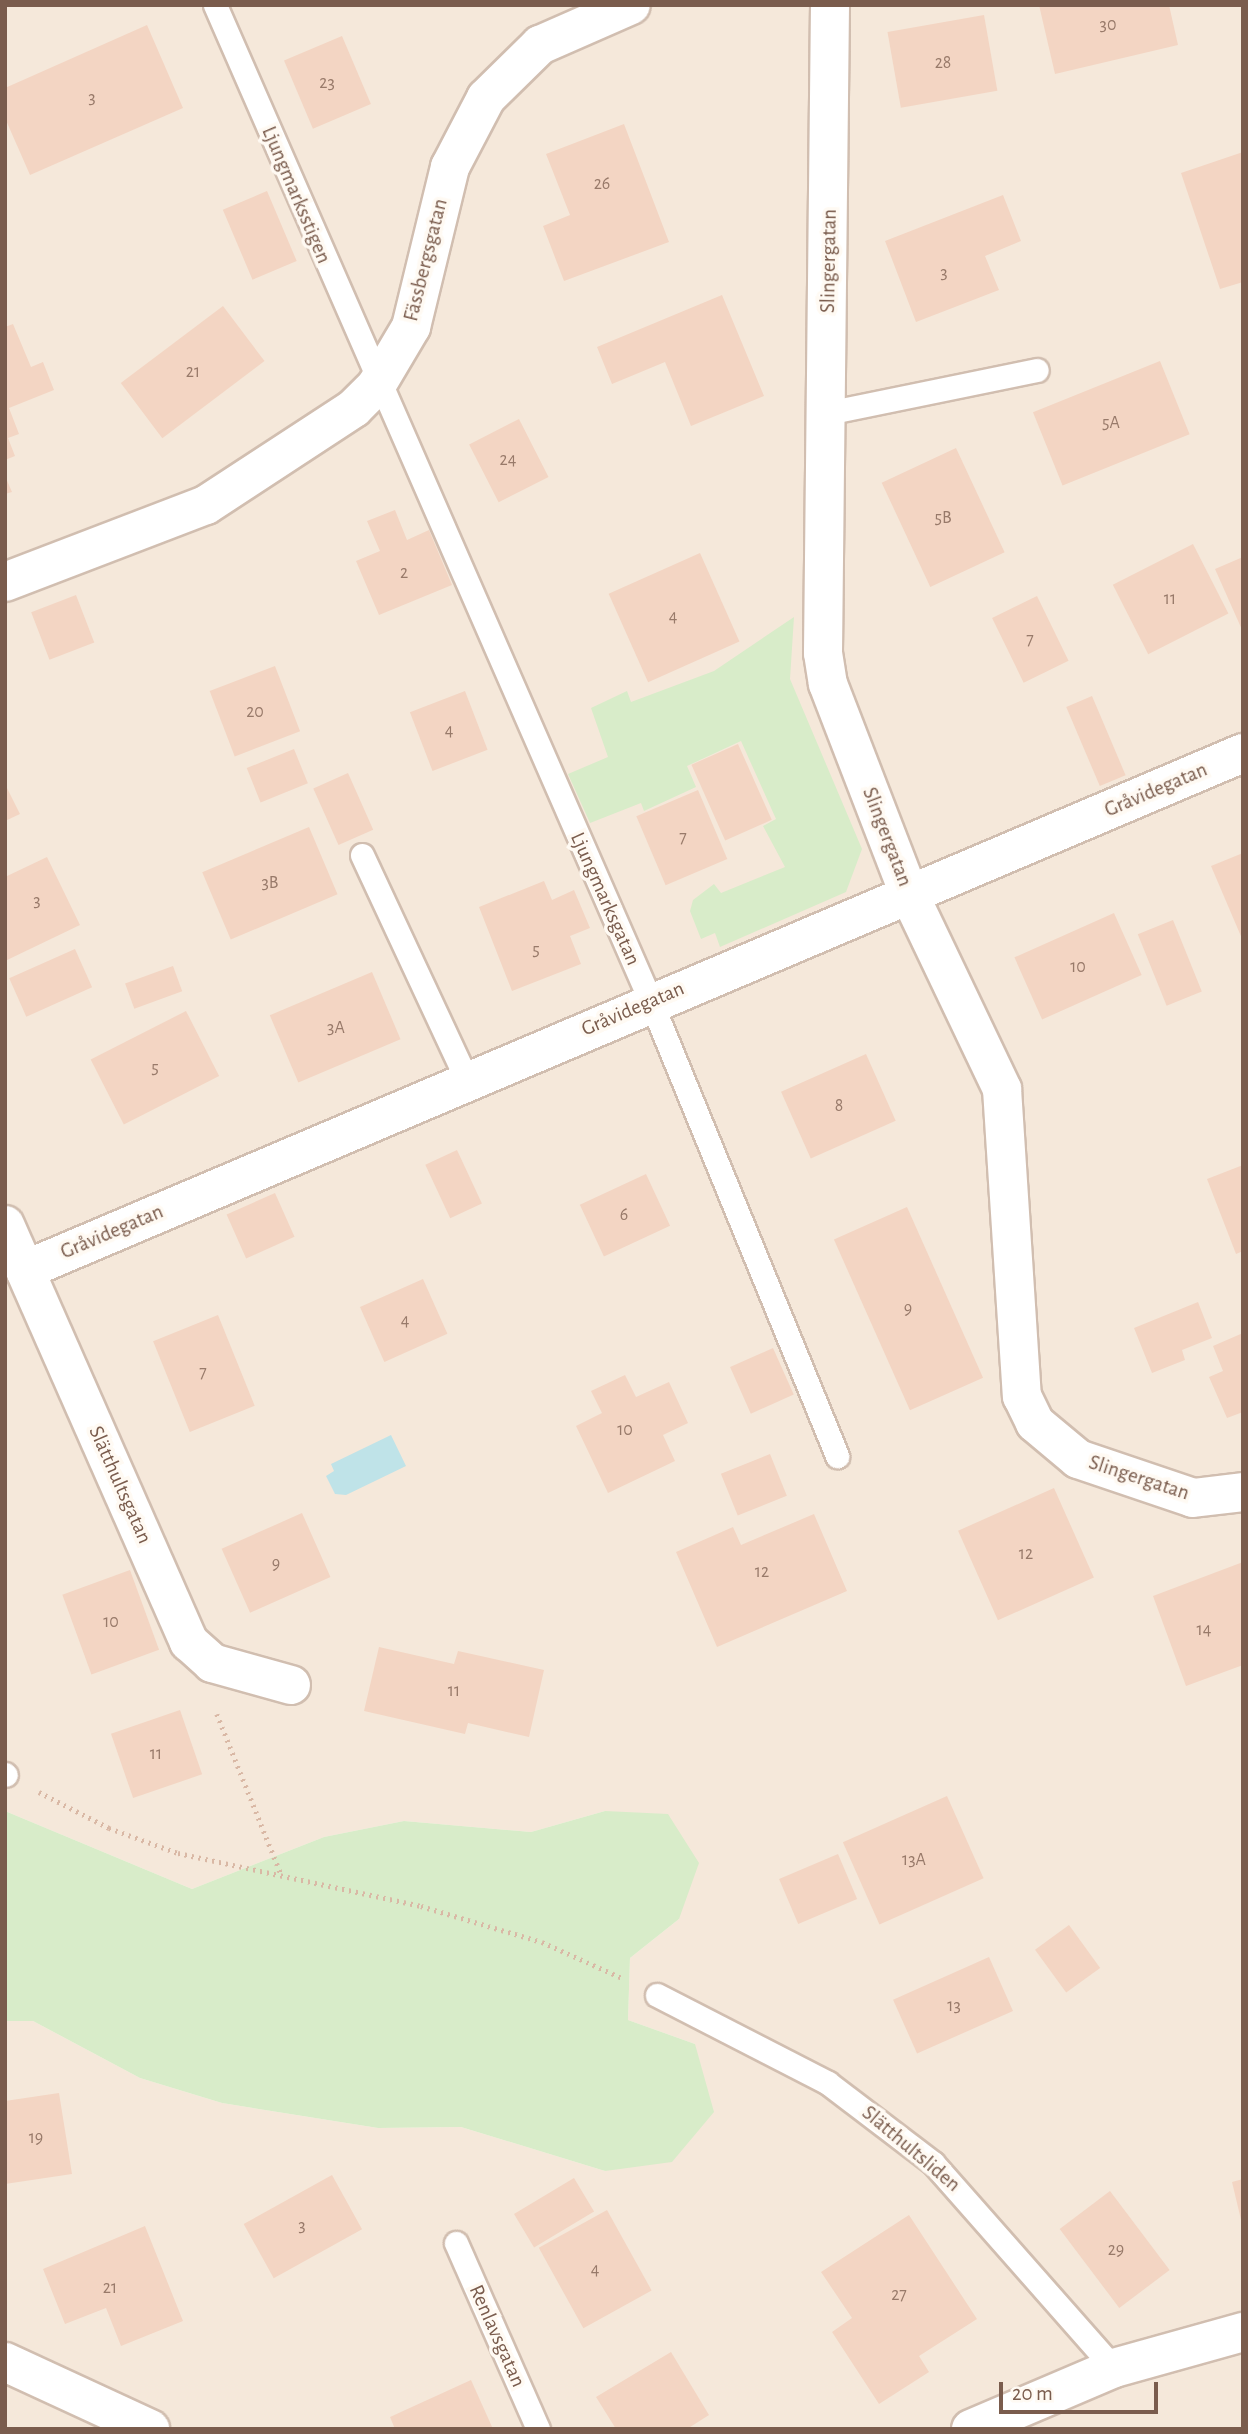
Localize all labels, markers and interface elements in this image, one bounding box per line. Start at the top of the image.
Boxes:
house number: 30 [1100,14,1116,36]
house number: 28 [935,52,951,74]
house number: 23 [319,72,335,94]
house number: 3 [88,87,96,109]
street label: Ljungmarksstigen [256,123,336,267]
house number: 26 [594,173,610,195]
street label: Fässbergsgatan [399,196,453,324]
street label: Slingergatan [815,209,843,313]
house number: 3 [940,262,948,284]
house number: 21 [186,361,200,383]
house number: 5A [1102,412,1120,434]
house number: 24 [500,449,516,471]
house number: 5B [934,507,952,529]
house number: 2 [400,562,408,584]
house number: 11 [1164,588,1176,610]
house number: 4 [669,606,677,628]
house number: 7 [1026,629,1034,651]
house number: 20 [246,701,264,723]
house number: 4 [445,720,453,742]
street label: Gråvidegatan [1101,757,1211,823]
street label: Slingergatan [857,784,917,890]
house number: 7 [679,827,687,849]
street label: Ljungmarksgatan [564,829,646,969]
house number: 3B [261,872,279,894]
house number: 3 [33,890,41,912]
house number: 5 [532,939,540,961]
house number: 10 [1070,956,1086,978]
street label: Gråvidegatan [578,976,688,1042]
house number: 3A [327,1017,345,1039]
house number: 5 [151,1057,159,1079]
house number: 8 [835,1095,843,1117]
street label: Gråvidegatan [57,1199,167,1265]
house number: 6 [620,1204,628,1226]
house number: 9 [904,1298,912,1320]
house number: 4 [401,1310,409,1332]
house number: 7 [199,1362,207,1384]
house number: 10 [617,1419,633,1441]
street label: Slätthultsgatan [83,1422,157,1548]
street label: Slingergatan [1086,1450,1192,1506]
house number: 12 [1019,1543,1033,1565]
house number: 9 [272,1553,280,1575]
house number: 12 [755,1561,769,1583]
house number: 10 [103,1611,119,1633]
house number: 14 [1197,1619,1211,1641]
house number: 11 [448,1680,460,1702]
house number: 11 [150,1743,162,1765]
house number: 13A [902,1849,926,1871]
house number: 13 [947,1995,961,2017]
street label: Slätthultsliden [857,2100,965,2198]
house number: 19 [29,2127,43,2149]
house number: 3 [298,2215,306,2237]
house number: 29 [1108,2239,1124,2261]
house number: 4 [591,2259,599,2281]
house number: 21 [103,2277,117,2299]
street label: Renlavsgatan [463,2281,531,2391]
house number: 27 [891,2284,907,2306]
scale bar [1003,2368,1162,2412]
text: 20 m [1012,2383,1053,2404]

